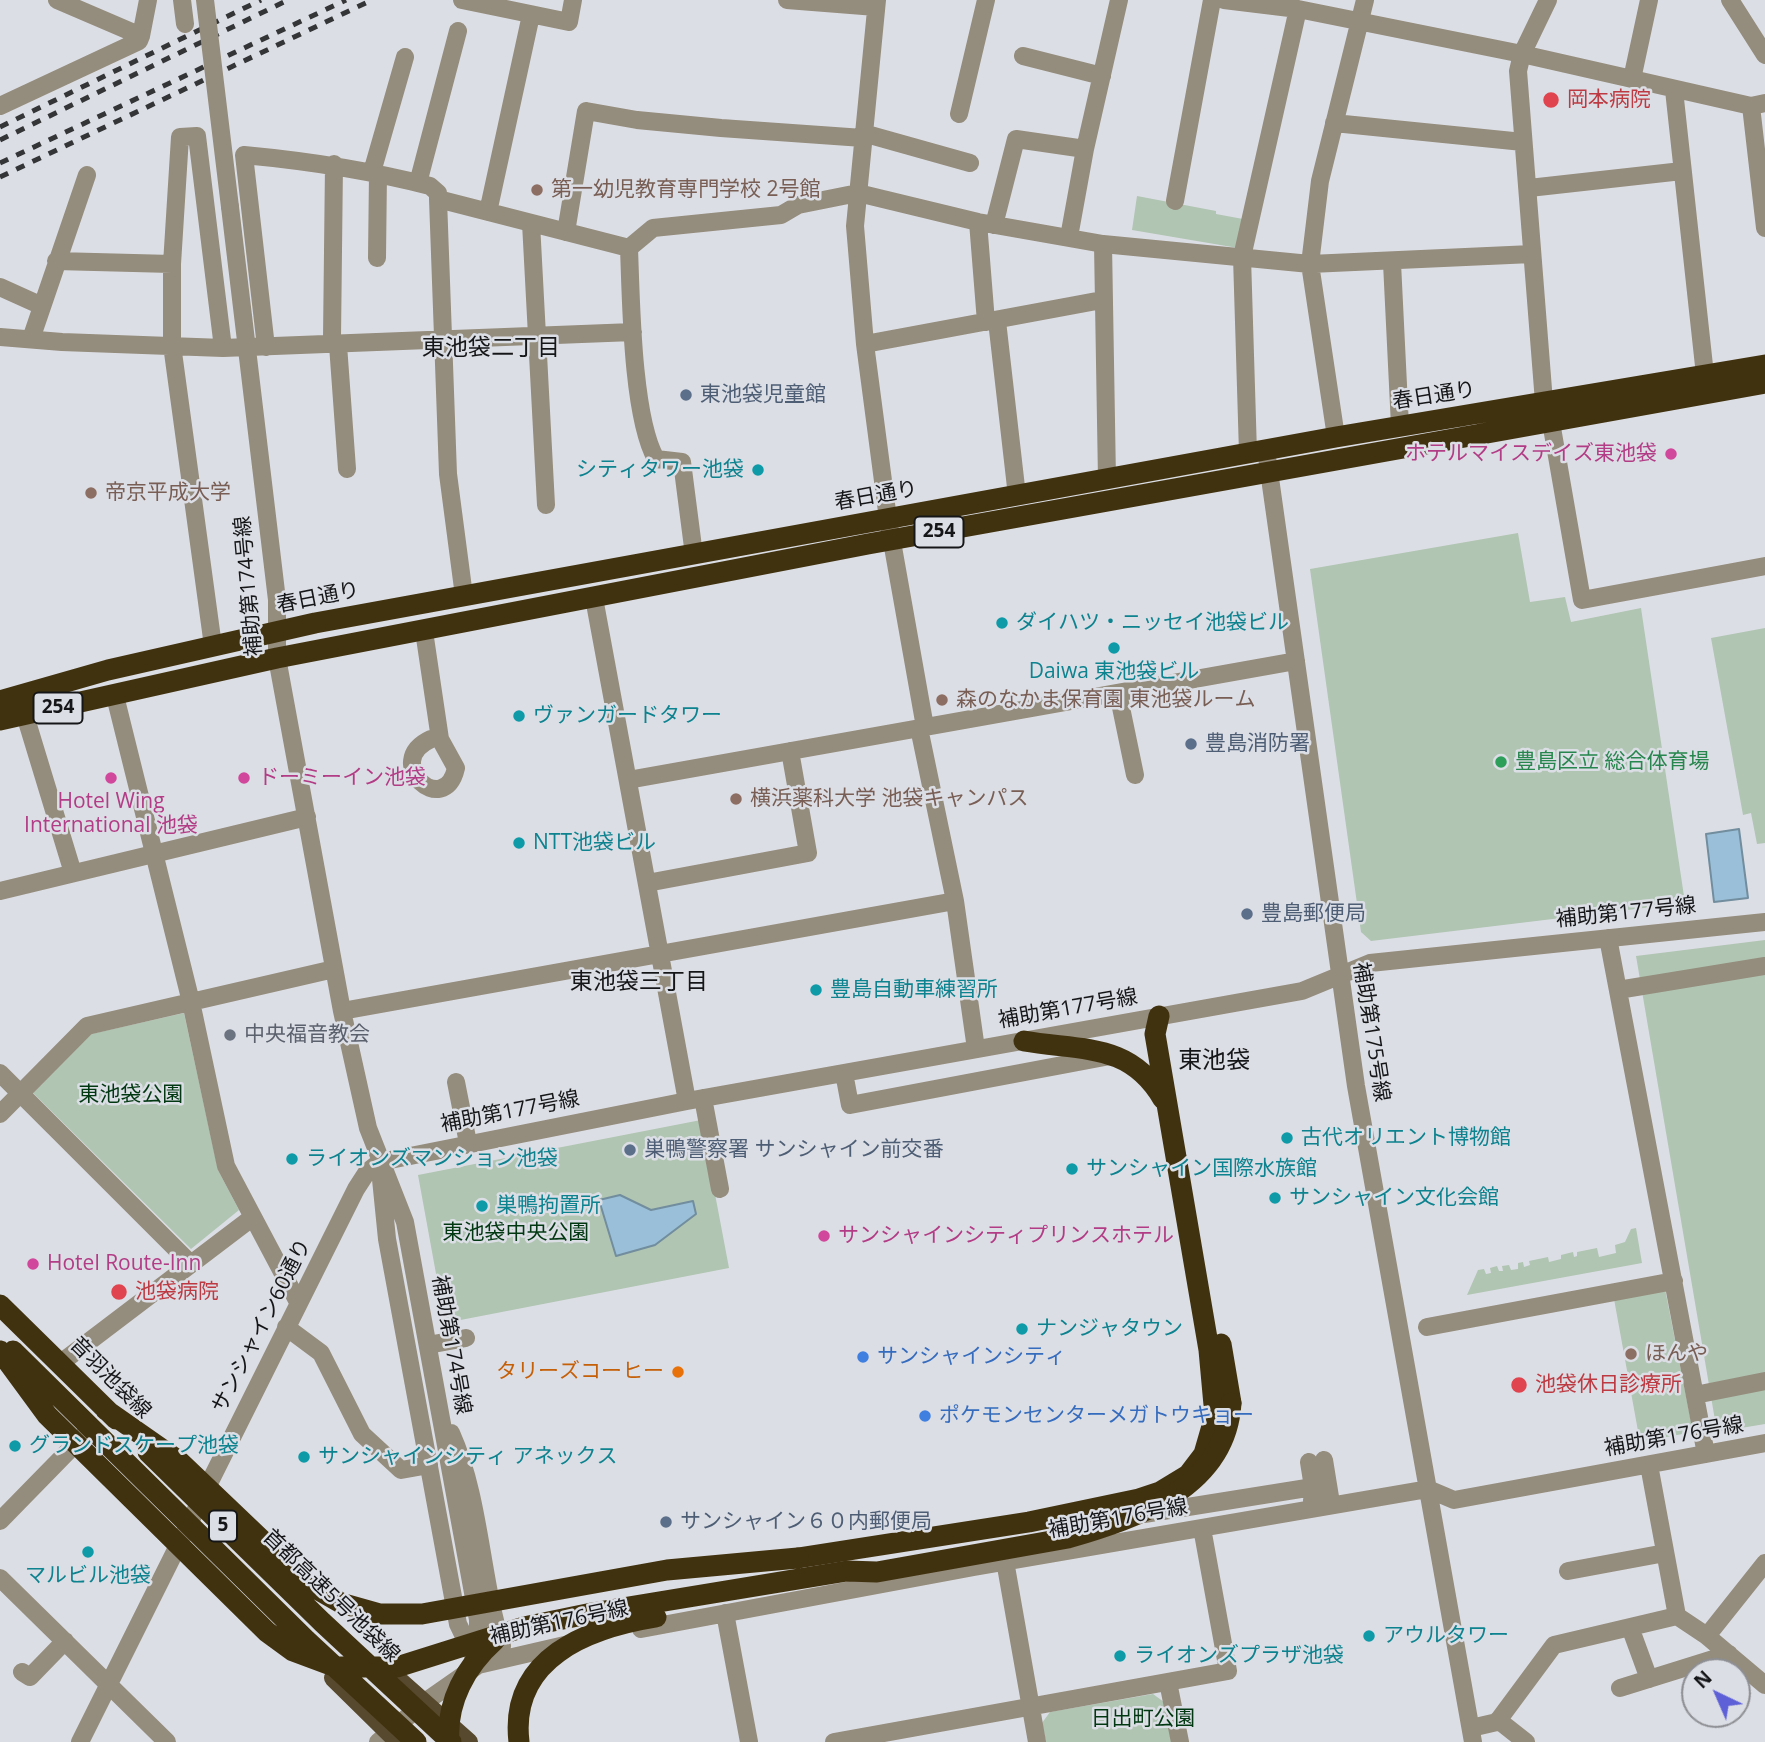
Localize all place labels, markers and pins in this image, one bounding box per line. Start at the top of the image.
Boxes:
place label: 岡本病院 [1567,87,1651,113]
marker: 岡本病院 [1541,90,1561,110]
place label: 第一幼児教育専門学校 2号館 [551,177,820,203]
marker: 第一幼児教育専門学校 2号館 [529,182,545,198]
place label: 東池袋児童館 [700,382,826,408]
marker: 東池袋児童館 [678,387,694,403]
place label: ホテルマイスデイズ東池袋 [1405,441,1657,467]
marker: ホテルマイスデイズ東池袋 [1663,446,1679,462]
place label: シティタワー池袋 [576,457,744,483]
marker: シティタワー池袋 [750,462,766,478]
place label: 帝京平成大学 [105,480,231,506]
marker: 帝京平成大学 [83,485,99,501]
place label: ダイハツ・ニッセイ池袋ビル [1016,610,1289,636]
marker: ダイハツ・ニッセイ池袋ビル [994,615,1010,631]
marker: Daiwa 東池袋ビル [1106,640,1122,656]
place label: Daiwa 東池袋ビル [1029,659,1199,685]
place label: 森のなかま保育園 東池袋ルーム [956,687,1255,713]
marker: 森のなかま保育園 東池袋ルーム [934,692,950,708]
place label: ヴァンガードタワー [533,703,722,729]
marker: ヴァンガードタワー [511,708,527,724]
place label: 豊島消防署 [1205,731,1310,757]
marker: 豊島消防署 [1183,736,1199,752]
place label: 豊島区立 総合体育場 [1515,749,1709,775]
marker: 豊島区立 総合体育場 [1493,754,1509,770]
place label: ドーミーイン池袋 [258,765,426,791]
marker: Hotel Wing International 池袋 [103,770,119,786]
marker: ドーミーイン池袋 [236,770,252,786]
place label: 横浜薬科大学 池袋キャンパス [750,786,1028,812]
place label: Hotel Wing International 池袋 [24,789,198,839]
marker: 横浜薬科大学 池袋キャンパス [728,791,744,807]
place label: NTT池袋ビル [533,830,656,856]
marker: NTT池袋ビル [511,835,527,851]
place label: 豊島郵便局 [1261,901,1366,927]
marker: 豊島郵便局 [1239,906,1255,922]
place label: 豊島自動車練習所 [830,977,998,1003]
marker: 豊島自動車練習所 [808,982,824,998]
place label: 中央福音教会 [244,1022,370,1048]
marker: 中央福音教会 [222,1027,238,1043]
place label: 古代オリエント博物館 [1301,1125,1511,1151]
marker: 古代オリエント博物館 [1279,1130,1295,1146]
place label: 巣鴨警察署 サンシャイン前交番 [644,1137,943,1163]
marker: 巣鴨警察署 サンシャイン前交番 [622,1142,638,1158]
place label: ライオンズマンション池袋 [306,1146,558,1172]
marker: ライオンズマンション池袋 [284,1151,300,1167]
place label: サンシャイン国際水族館 [1086,1156,1317,1182]
marker: サンシャイン国際水族館 [1064,1161,1080,1177]
place label: サンシャイン文化会館 [1289,1185,1499,1211]
marker: サンシャイン文化会館 [1267,1190,1283,1206]
place label: 巣鴨拘置所 [496,1193,601,1219]
marker: 巣鴨拘置所 [474,1198,490,1214]
place label: サンシャインシティプリンスホテル [838,1223,1174,1249]
marker: サンシャインシティプリンスホテル [816,1228,832,1244]
place label: Hotel Route-Inn [47,1251,201,1277]
marker: Hotel Route-Inn [25,1256,41,1272]
place label: 池袋病院 [135,1279,219,1305]
marker: 池袋病院 [109,1282,129,1302]
place label: ナンジャタウン [1036,1316,1183,1342]
marker: ナンジャタウン [1014,1321,1030,1337]
place label: ほんや [1645,1341,1708,1367]
place label: サンシャインシティ [877,1344,1066,1370]
marker: ほんや [1623,1346,1639,1362]
marker: サンシャインシティ [855,1349,871,1365]
place label: タリーズコーヒー [496,1359,664,1385]
marker: タリーズコーヒー [670,1364,686,1380]
place label: 池袋休日診療所 [1535,1372,1682,1398]
marker: 池袋休日診療所 [1509,1375,1529,1395]
place label: ポケモンセンターメガトウキョー [939,1403,1254,1429]
marker: ポケモンセンターメガトウキョー [917,1408,933,1424]
place label: グランドスケープ池袋 [29,1433,239,1459]
marker: グランドスケープ池袋 [7,1438,23,1454]
place label: サンシャインシティ アネックス [318,1444,617,1470]
marker: サンシャインシティ アネックス [296,1449,312,1465]
place label: サンシャイン６０内郵便局 [680,1509,932,1535]
marker: サンシャイン６０内郵便局 [658,1514,674,1530]
marker: マルビル池袋 [80,1544,96,1560]
place label: マルビル池袋 [25,1563,151,1589]
place label: アウルタワー [1383,1623,1509,1649]
marker: アウルタワー [1361,1628,1377,1644]
place label: ライオンズプラザ池袋 [1134,1643,1344,1669]
marker: ライオンズプラザ池袋 [1112,1648,1128,1664]

